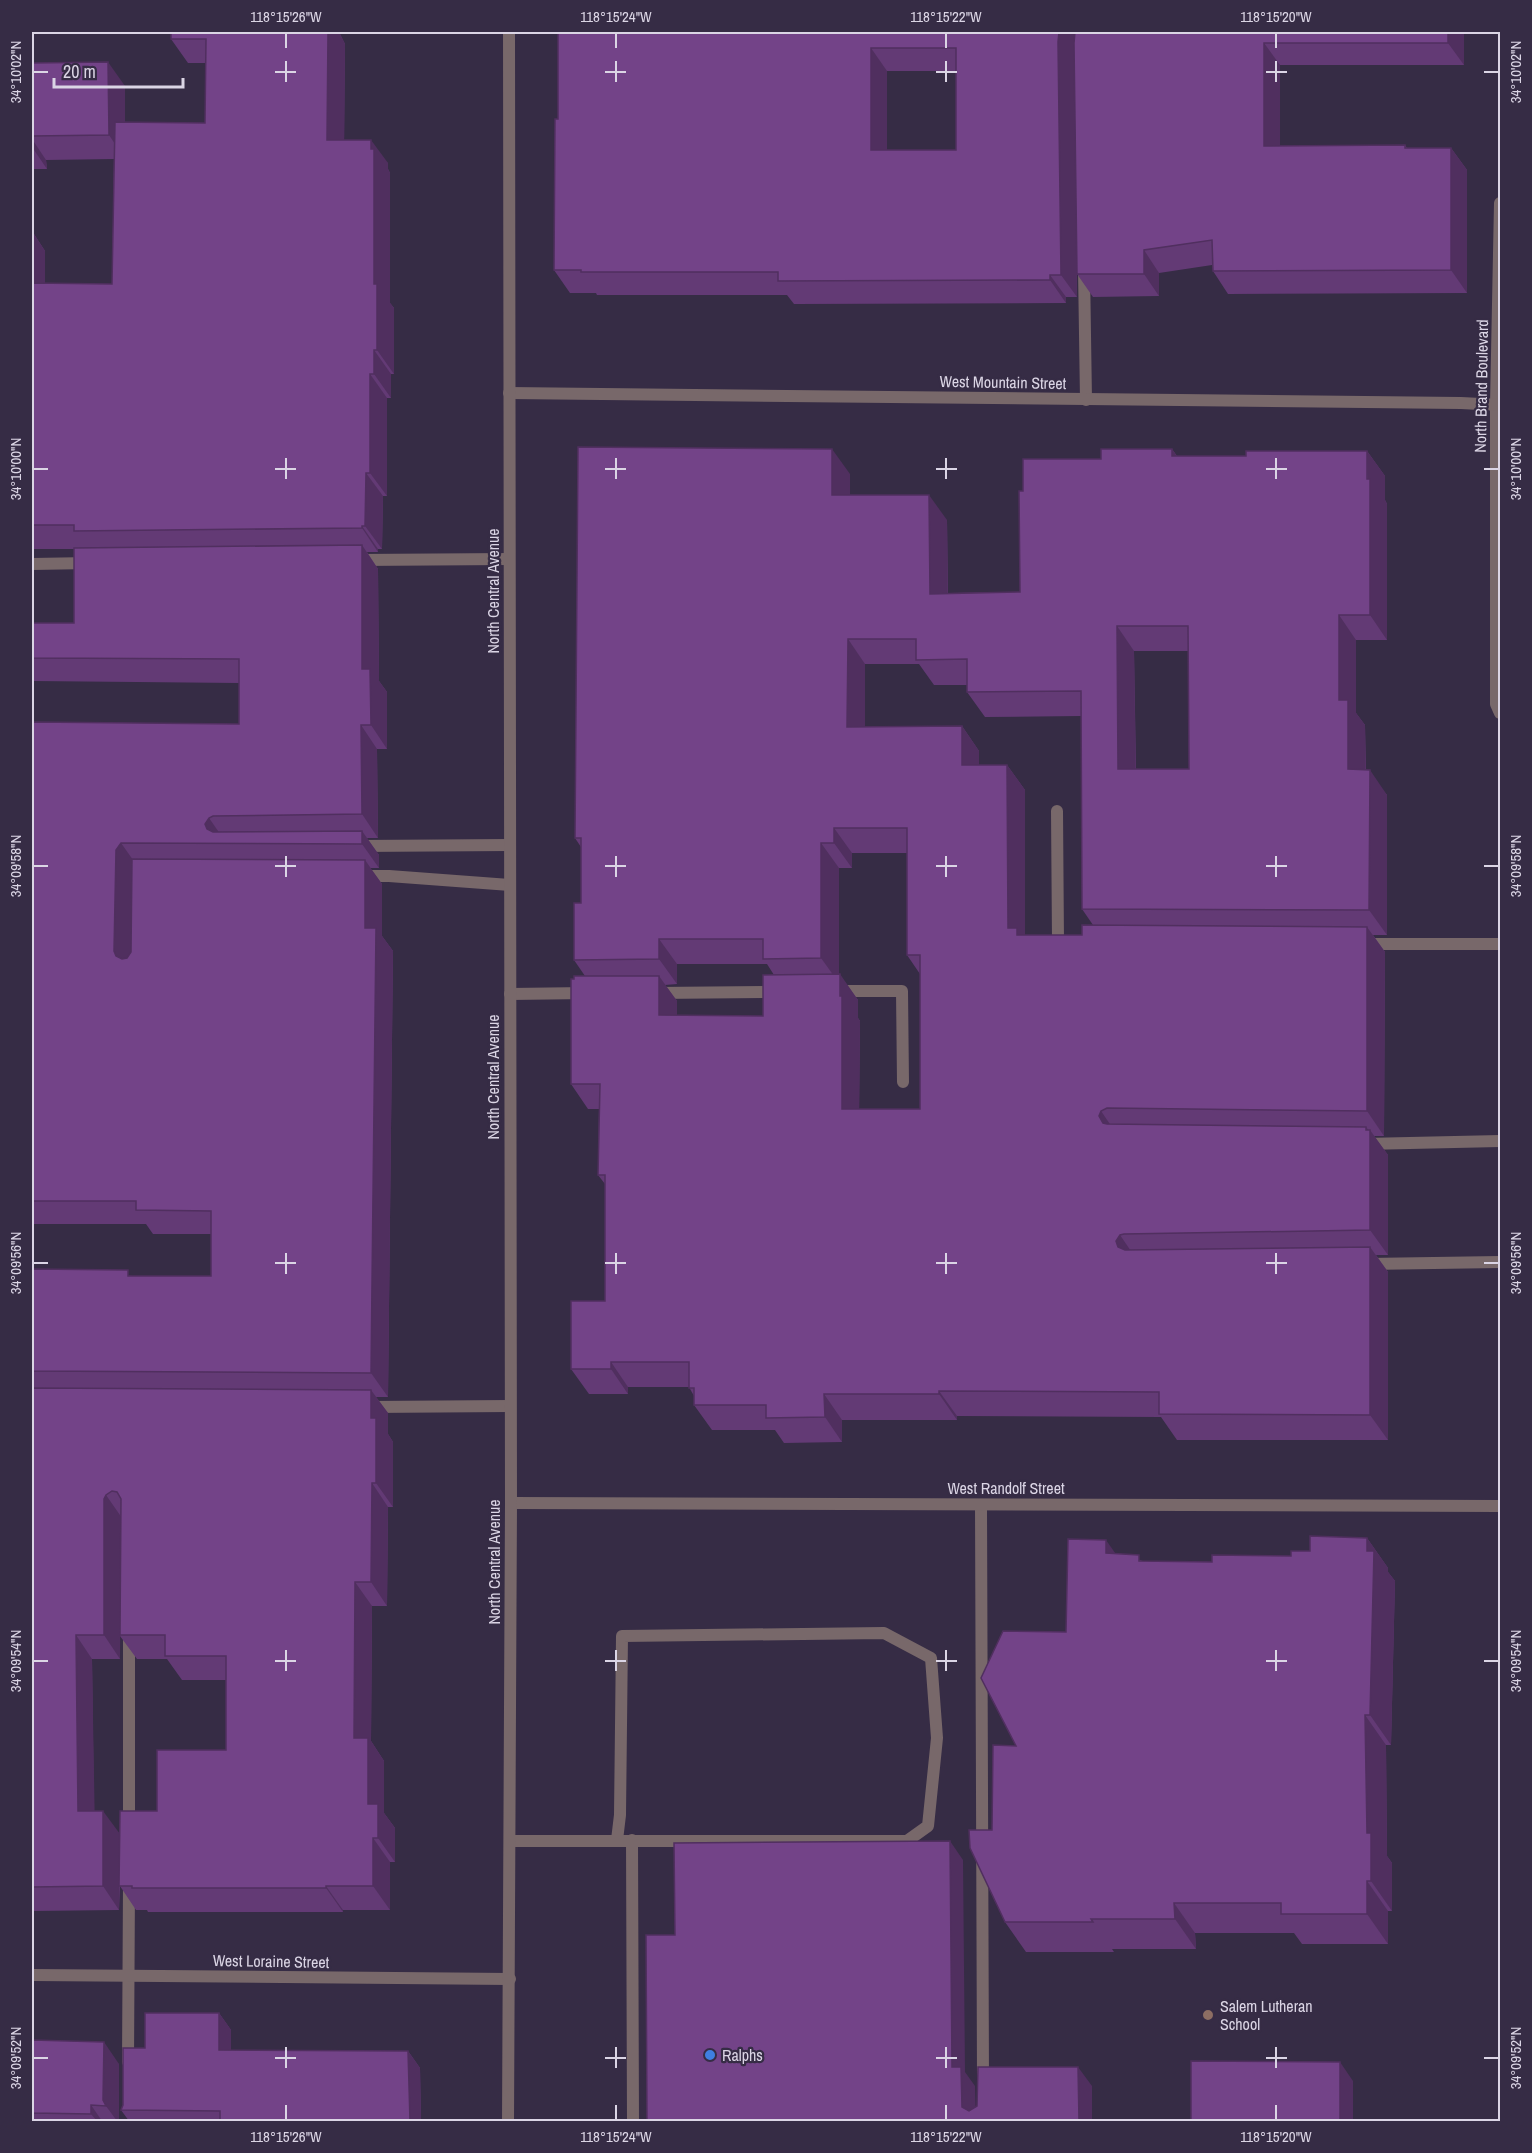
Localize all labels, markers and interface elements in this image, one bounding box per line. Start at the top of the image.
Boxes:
text: 118°15'26"W [250,6,322,27]
text: 118°15'24"W [580,6,652,27]
text: 118°15'22"W [910,6,982,27]
text: 118°15'20"W [1240,6,1312,27]
text: 34°10'02"N [5,41,26,103]
text: 34°10'02"N [1505,41,1526,103]
scale bar [54,51,183,89]
text: 20 m [63,59,96,84]
street label: North Brand Boulevard [1469,319,1493,453]
street label: West Mountain Street [939,370,1067,394]
text: 34°10'00"N [5,438,26,500]
text: 34°10'00"N [1505,438,1526,500]
street label: North Central Avenue [482,528,504,654]
text: 34°09'58"N [5,835,26,897]
text: 34°09'58"N [1505,835,1526,897]
street label: North Central Avenue [482,1014,504,1140]
text: 34°09'56"N [5,1232,26,1294]
text: 34°09'56"N [1505,1232,1526,1294]
street label: West Randolf Street [947,1477,1065,1499]
street label: North Central Avenue [483,1499,505,1625]
text: 34°09'54"N [5,1630,26,1692]
text: 34°09'54"N [1505,1630,1526,1692]
street label: West Loraine Street [213,1949,330,1973]
place label: Salem Lutheran School [1220,1995,1313,2035]
marker: Salem Lutheran School [1201,2008,1215,2022]
text: 34°09'52"N [5,2027,26,2089]
text: 34°09'52"N [1505,2027,1526,2089]
place label: Ralphs [722,2044,763,2066]
marker: Ralphs [703,2048,717,2062]
text: 118°15'26"W [250,2126,322,2147]
text: 118°15'24"W [580,2126,652,2147]
text: 118°15'22"W [910,2126,982,2147]
text: 118°15'20"W [1240,2126,1312,2147]

